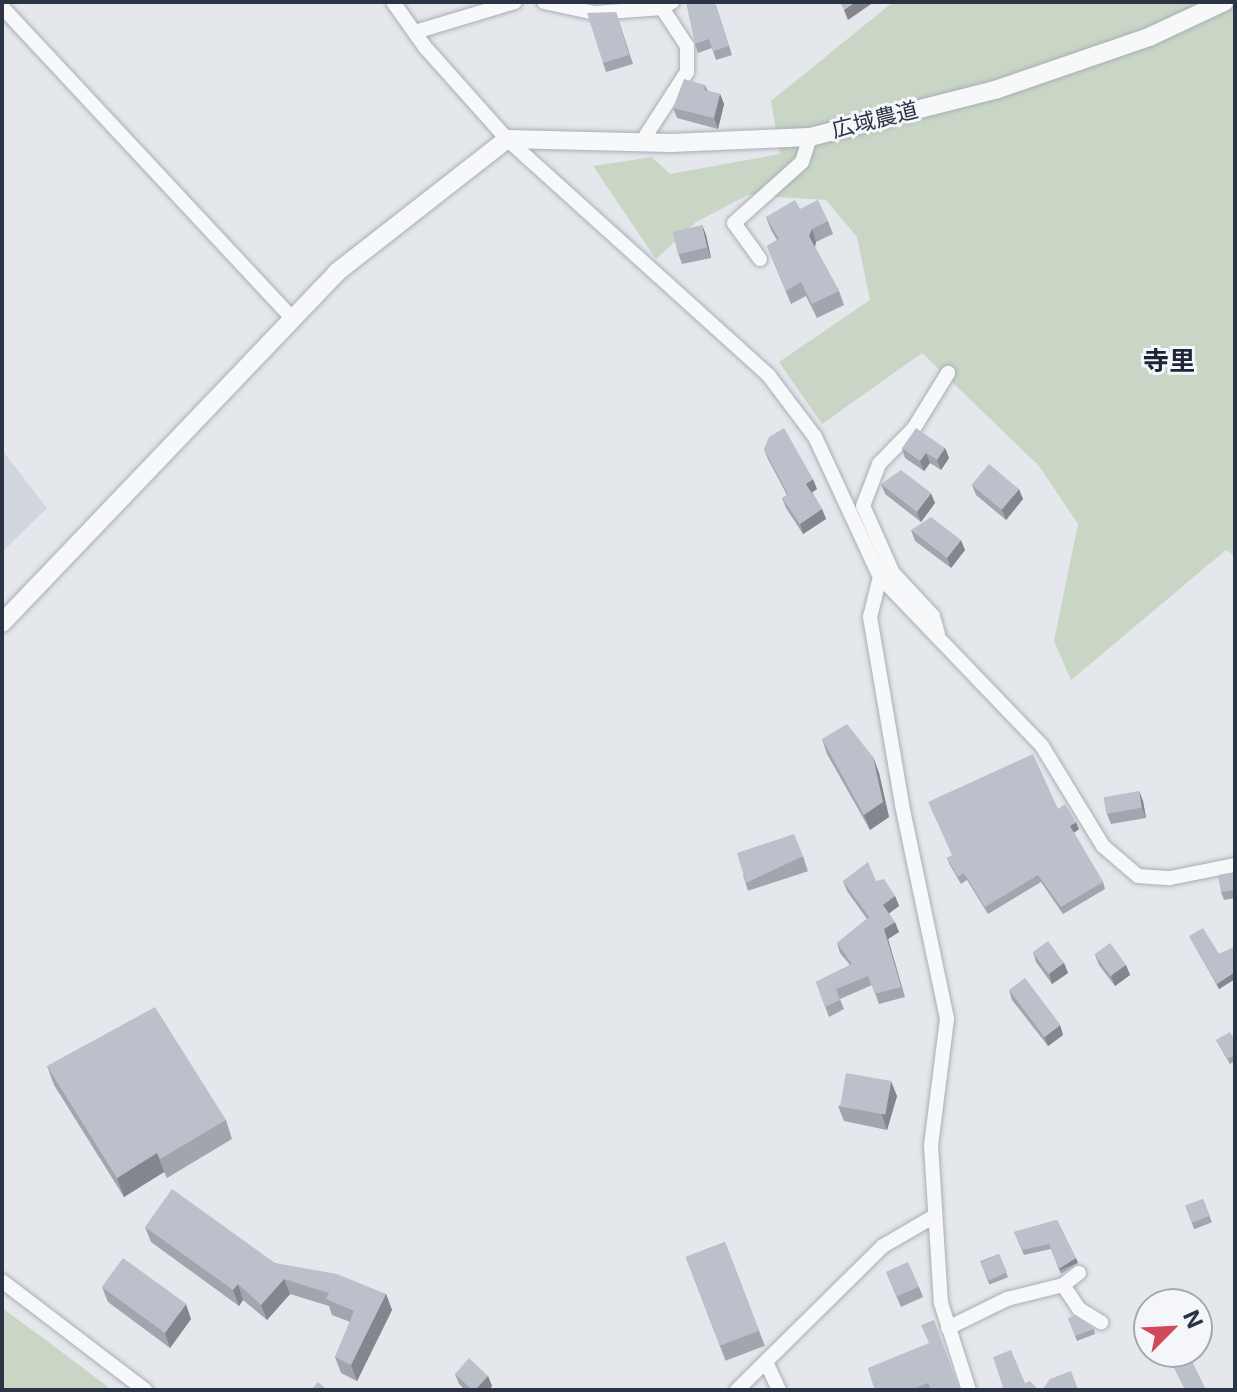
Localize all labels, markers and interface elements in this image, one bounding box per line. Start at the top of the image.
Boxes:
street label: 広域農道 [829,97,921,143]
district label: 寺里 [1143,345,1195,377]
north arrow [1133,1288,1213,1368]
text: N [1178,1306,1208,1332]

